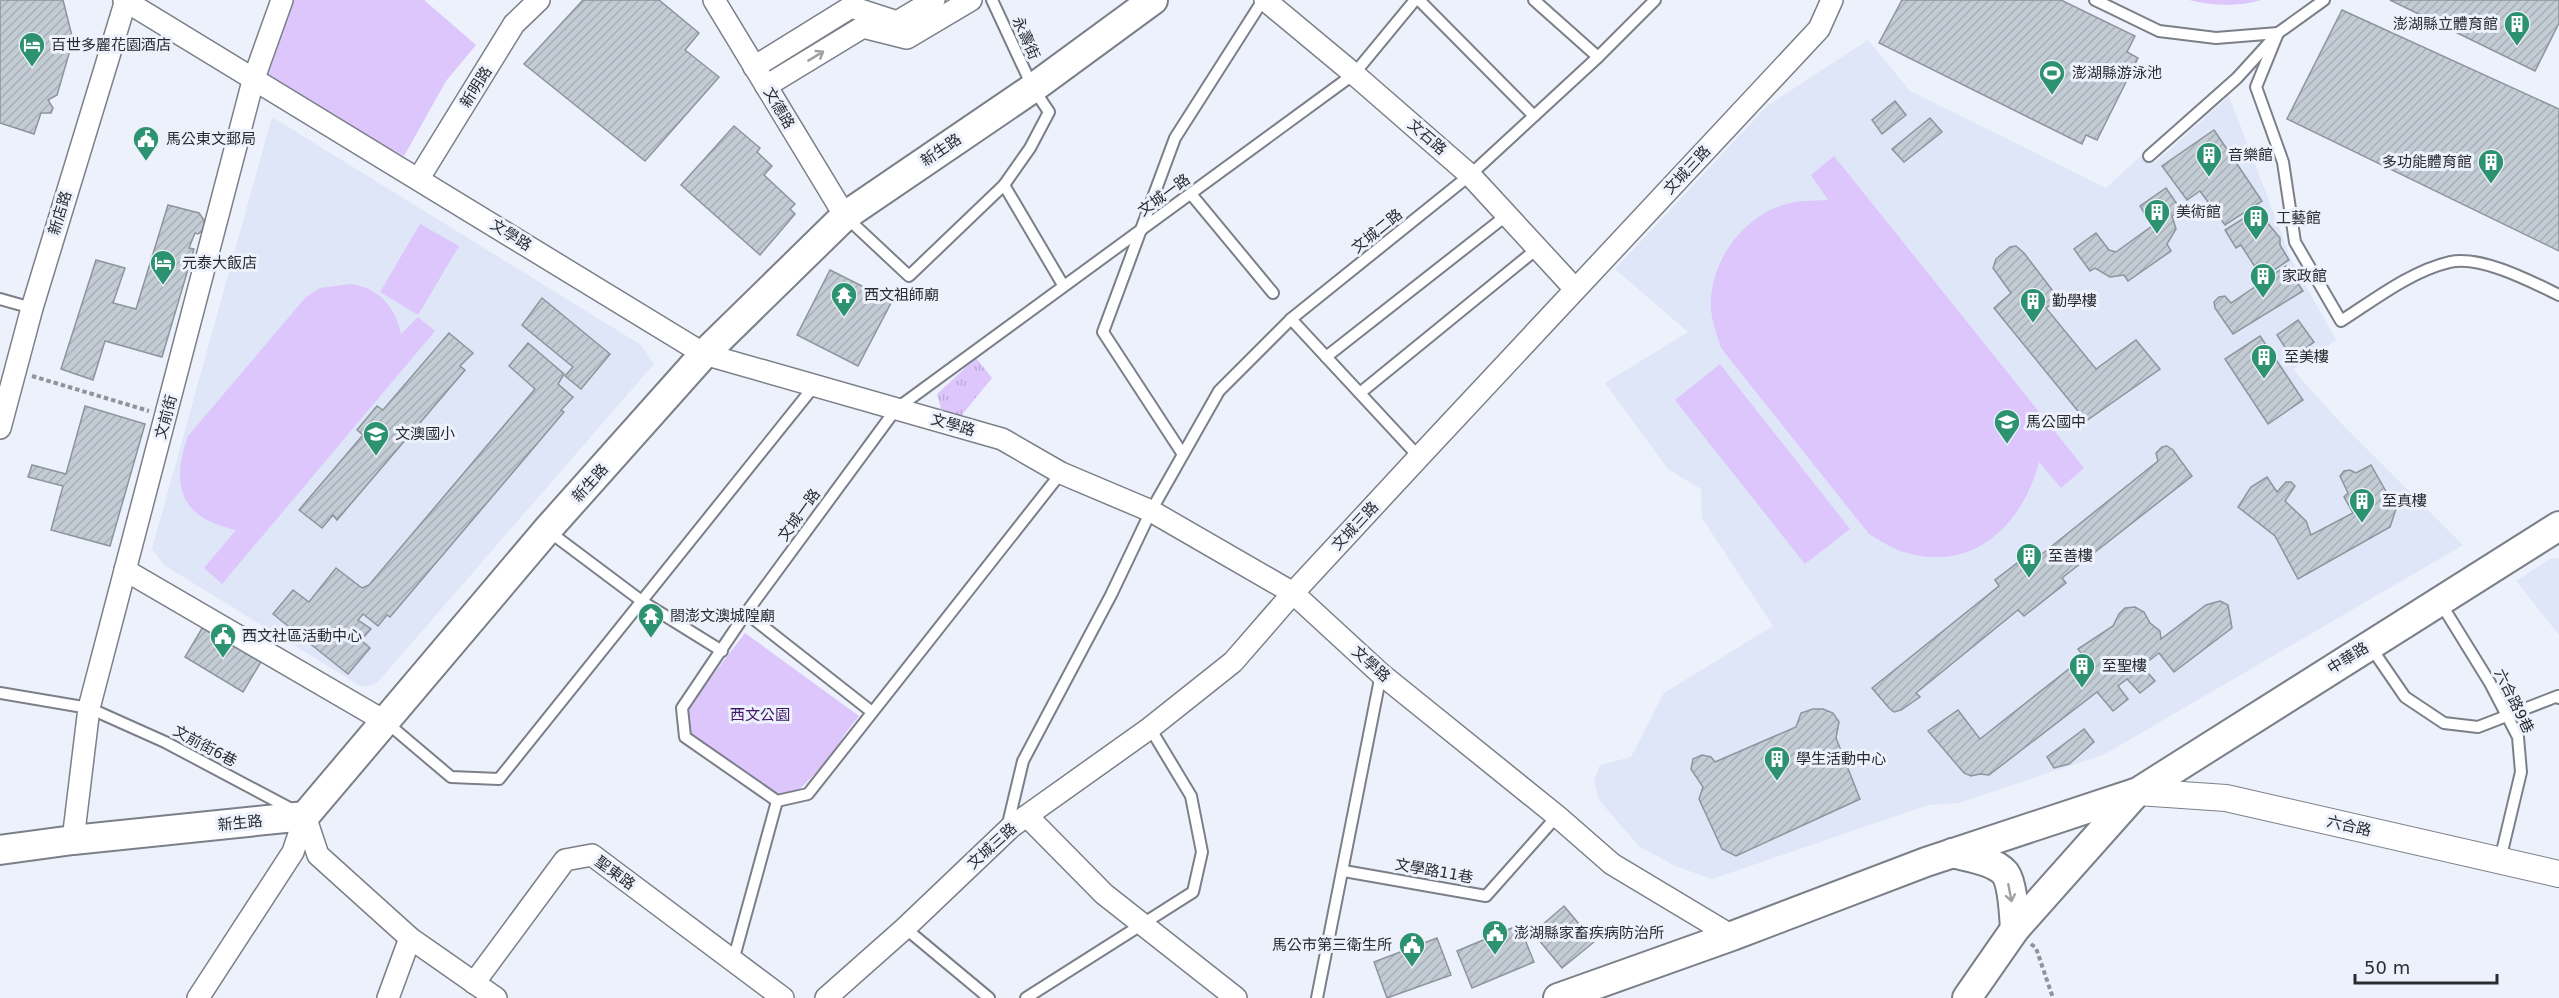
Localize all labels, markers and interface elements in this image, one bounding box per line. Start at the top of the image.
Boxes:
building icon: 澎湖縣立體育館 [2502,9,2532,47]
street label: 永壽街 [1009,14,1043,62]
place label: 澎湖縣立體育館 [2393,15,2498,33]
hotel icon: 百世多麗花園酒店 [17,30,47,68]
place label: 百世多麗花園酒店 [51,36,171,54]
one-way arrow [807,49,824,61]
sports icon: 澎湖縣游泳池 [2037,58,2067,96]
street label: 新明路 [456,63,496,111]
place label: 澎湖縣游泳池 [2072,64,2162,82]
street label: 文德路 [760,84,798,132]
street label: 文石路 [1404,115,1450,159]
public building icon: 馬公東文郵局 [131,124,161,162]
place label: 馬公東文郵局 [166,130,256,148]
street label: 新生路 [917,130,965,170]
building icon: 音樂館 [2194,140,2224,178]
street label: 文城三路 [1660,142,1714,198]
place label: 音樂館 [2228,146,2273,164]
building icon: 多功能體育館 [2476,147,2506,185]
place label: 多功能體育館 [2382,153,2472,171]
street label: 文城一路 [1134,170,1194,220]
street label: 新店路 [45,189,75,237]
building icon: 美術館 [2142,197,2172,235]
place label: 美術館 [2176,203,2221,221]
building icon: 工藝館 [2241,203,2271,241]
street label: 文城二路 [1348,205,1406,257]
place label: 工藝館 [2276,209,2321,227]
street label: 文學路 [487,215,535,255]
hotel icon: 元泰大飯店 [148,248,178,286]
place label: 元泰大飯店 [182,254,257,272]
building icon: 家政館 [2248,261,2278,299]
place label: 家政館 [2282,267,2327,285]
temple icon: 西文祖師廟 [829,280,859,318]
place label: 西文祖師廟 [864,286,939,304]
building icon: 勤學樓 [2018,286,2048,324]
place label: 勤學樓 [2052,292,2097,310]
building icon: 至美樓 [2249,342,2279,380]
place label: 至美樓 [2284,348,2329,366]
street label: 文前街 [151,393,181,441]
school or university icon: 馬公國中 [1992,407,2022,445]
street label: 文學路 [929,410,977,440]
place label: 馬公國中 [2026,413,2086,431]
school or university icon: 文澳國小 [361,419,391,457]
place label: 文澳國小 [395,425,455,443]
street label: 新生路 [568,460,612,506]
street label: 文城一路 [774,485,824,545]
building icon: 至真樓 [2347,486,2377,524]
place label: 至真樓 [2382,492,2427,510]
street label: 文城三路 [1328,498,1382,554]
building icon: 至善樓 [2014,541,2044,579]
place label: 至善樓 [2048,547,2093,565]
temple icon: 閤澎文澳城隍廟 [636,601,666,639]
place label: 閤澎文澳城隍廟 [670,607,775,625]
public building icon: 西文社區活動中心 [208,621,238,659]
place label: 西文社區活動中心 [242,627,362,645]
street label: 中華路 [2324,638,2372,678]
street label: 文學路 [1348,642,1394,686]
building icon: 至聖樓 [2067,651,2097,689]
place label: 至聖樓 [2102,657,2147,675]
street label: 六合路9巷 [2491,666,2537,736]
park label: 西文公園 [730,706,790,724]
street label: 文前街6巷 [170,722,240,770]
building icon: 學生活動中心 [1762,744,1792,782]
place label: 學生活動中心 [1796,750,1886,768]
street label: 新生路 [217,812,263,834]
street label: 六合路 [2325,812,2373,840]
street label: 文城三路 [964,819,1020,873]
street label: 聖東路 [592,852,638,894]
street label: 文學路11巷 [1393,855,1475,887]
one-way arrow [2005,883,2016,903]
public building icon: 澎湖縣家畜疾病防治所 [1480,918,1510,956]
place label: 澎湖縣家畜疾病防治所 [1514,924,1664,942]
public building icon: 馬公市第三衛生所 [1397,930,1427,968]
place label: 馬公市第三衛生所 [1272,936,1392,954]
scale bar [2355,947,2498,985]
text: 50 m [2364,957,2410,978]

